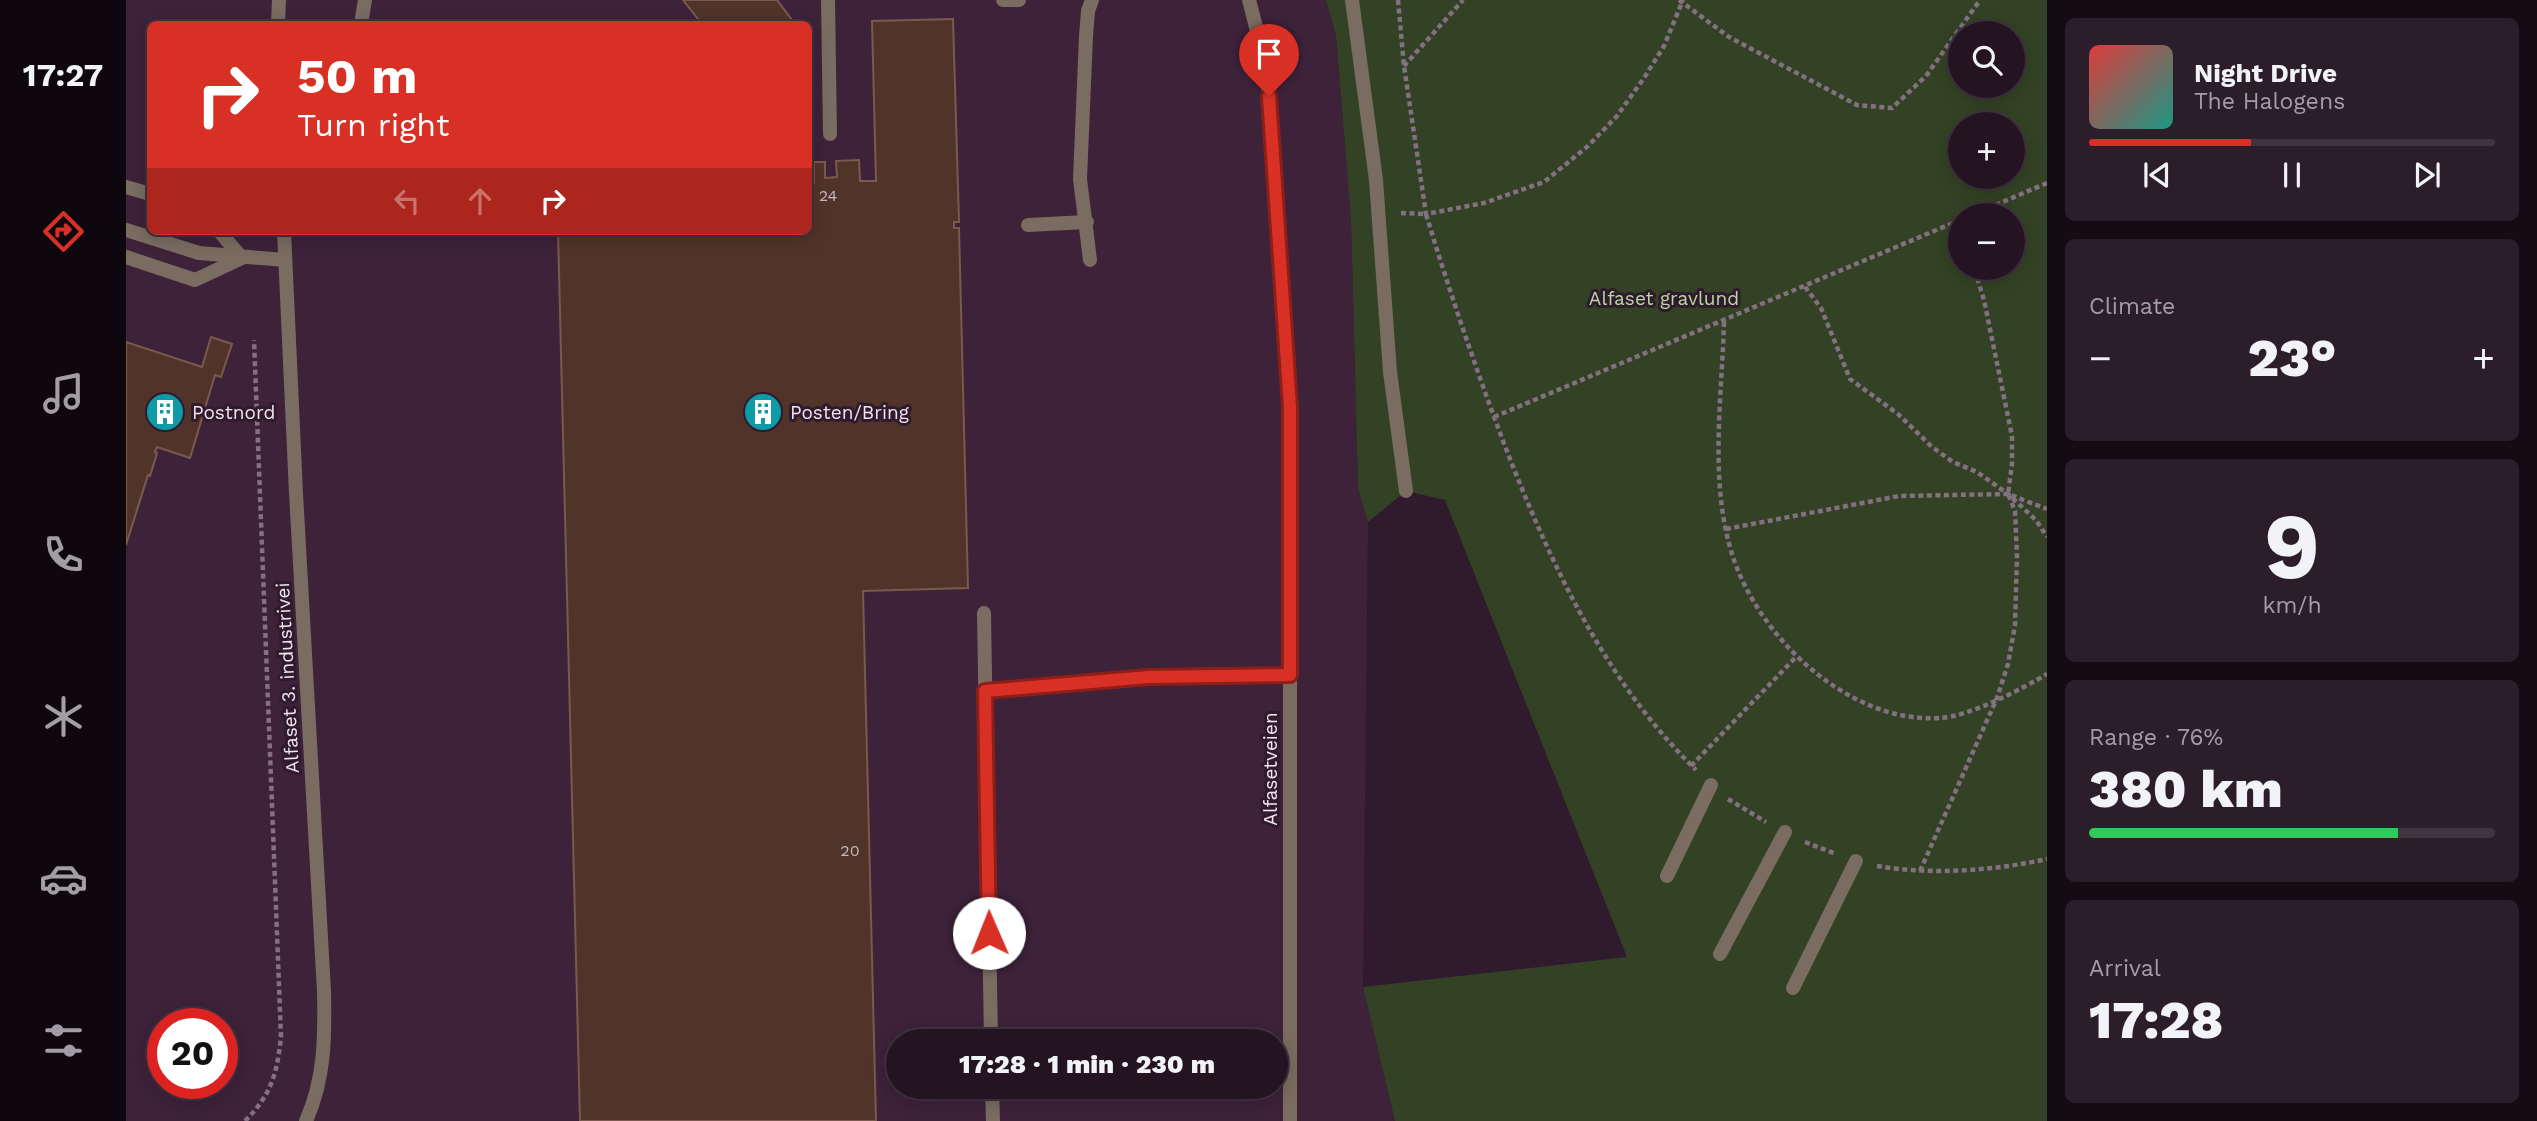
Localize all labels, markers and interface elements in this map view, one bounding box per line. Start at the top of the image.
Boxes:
map controls [1948,21,2025,280]
button: search [1948,21,2025,98]
pin [1239,24,1299,96]
icon: arrive [1250,35,1288,73]
text: 50 m [297,47,417,105]
icon: right [182,49,273,140]
text: 17:27 [23,56,103,94]
text: Night Drive [2194,58,2337,88]
text: The Halogens [2194,88,2345,115]
text: Turn right [297,106,449,144]
button: + [1948,112,2025,189]
icon: previous [2138,156,2176,194]
icon: pause [2273,156,2311,194]
icon: next [2408,156,2446,194]
icon: left [388,182,426,220]
icon: ahead [461,182,499,220]
icon: right [534,182,572,220]
house number: 24 [819,186,838,205]
button: − [1948,203,2025,280]
icon: directions [39,207,88,256]
park label: Alfaset gravlund [1589,287,1739,310]
text: Climate [2089,293,2175,320]
text: 23° [2248,328,2336,389]
text: − [2089,336,2112,380]
text: + [2472,336,2495,380]
icon: music [39,369,88,418]
building icon: Postnord [144,391,186,433]
building icon: Posten/Bring [742,391,784,433]
place label: Postnord [192,401,275,424]
place label: Posten/Bring [790,401,910,424]
text: 9 [2264,493,2320,600]
icon: phone [39,530,88,579]
street label: Alfaset 3. industrivei [271,582,304,774]
text: km/h [2262,592,2322,619]
icon: climate [39,692,88,741]
street label: Alfasetveien [1259,712,1282,826]
text: Range · 76% [2089,724,2223,751]
text: 380 km [2089,759,2283,820]
house number: 20 [840,841,860,860]
icon: car [39,854,88,903]
position arrow [952,896,1026,970]
text: Arrival [2089,955,2161,982]
text: 17:28 [2089,990,2223,1051]
speed limit sign: 20 [147,1008,238,1099]
icon: filters [39,1016,88,1065]
text: 17:28 · 1 min · 230 m [959,1049,1215,1079]

